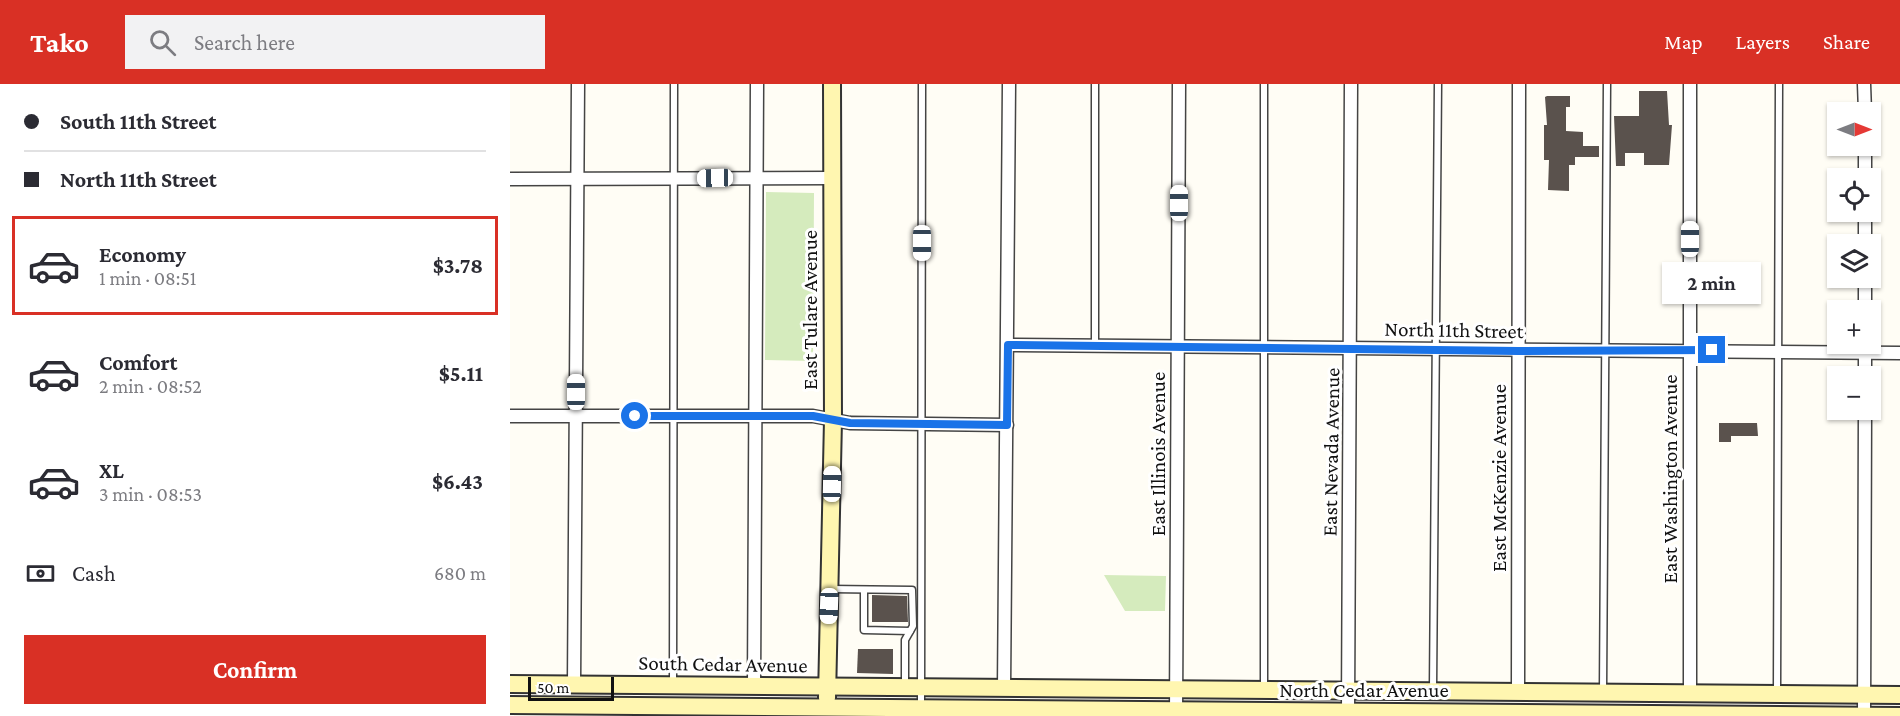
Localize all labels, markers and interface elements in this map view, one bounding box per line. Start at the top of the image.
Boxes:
search box [125,15,545,69]
icon: search [146,26,179,59]
text: Tako [30,27,89,58]
text: Search here [194,30,295,55]
text: Map [1664,30,1703,54]
text: Layers [1736,30,1790,54]
text: Share [1823,30,1870,54]
north arrow [1827,102,1881,156]
map controls [1827,102,1881,420]
text: South 11th Street [60,109,217,134]
text: North 11th Street [60,167,217,192]
button: locate [1827,168,1881,222]
car [697,169,733,187]
car [1170,185,1188,221]
car [1681,221,1699,257]
car [913,225,931,261]
street label: East Tulare Avenue [798,230,822,390]
button: layers [1827,234,1881,288]
icon: car [27,239,81,293]
text: Economy [99,242,186,267]
text: $3.78 [433,253,483,278]
callout: 2 min [1662,263,1762,305]
text: 1 min · 08:51 [99,267,196,289]
text: 2 min [1687,272,1736,294]
button: + [1827,300,1881,354]
street label: North 11th Street [1384,317,1525,343]
route end [1698,336,1725,363]
icon: car [27,347,81,401]
text: Comfort [99,350,177,375]
text: $5.11 [439,361,483,386]
button: − [1827,366,1881,420]
street label: East Nevada Avenue [1318,367,1344,537]
street label: East Illinois Avenue [1146,372,1170,536]
car [567,374,585,410]
street label: East Washington Avenue [1658,374,1682,584]
text: 2 min · 08:52 [99,375,202,397]
street label: East McKenzie Avenue [1487,384,1511,572]
route start [621,402,648,429]
icon: car [27,455,81,509]
text: XL [99,458,124,483]
car [823,466,841,502]
text: $6.43 [432,469,483,494]
text: 3 min · 08:53 [99,483,202,505]
icon: cash [24,557,57,590]
text: Cash [72,561,116,586]
text: 680 m [434,562,486,584]
car [819,588,839,624]
button: Confirm [24,635,486,704]
street label: South Cedar Avenue [638,651,808,677]
scale bar [528,674,614,702]
street label: North Cedar Avenue [1279,678,1449,702]
text: 50 m [537,679,569,696]

